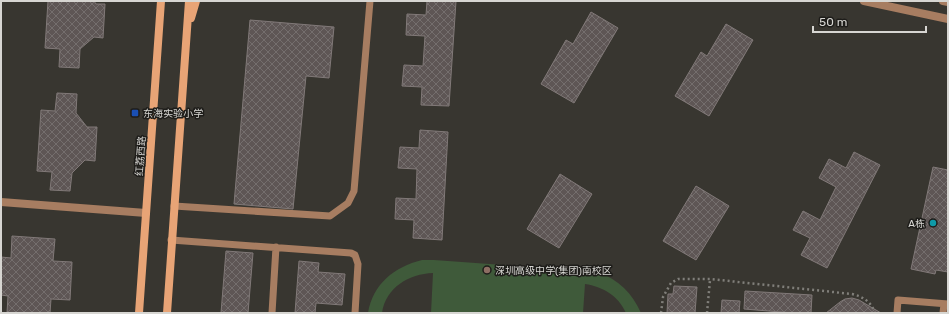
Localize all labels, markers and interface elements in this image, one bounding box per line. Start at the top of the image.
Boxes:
scale bar [813,8,926,34]
text: 50 m [819,15,847,29]
marker: 东海实验小学 [130,108,140,118]
place label: 东海实验小学 [143,108,203,120]
street label: 红荔西路 [134,136,148,176]
place label: A栋 [908,218,925,230]
marker: A栋 [928,218,938,228]
marker: 深圳高级中学(集团)南校区 [482,265,492,275]
place label: 深圳高级中学(集团)南校区 [495,265,612,277]

